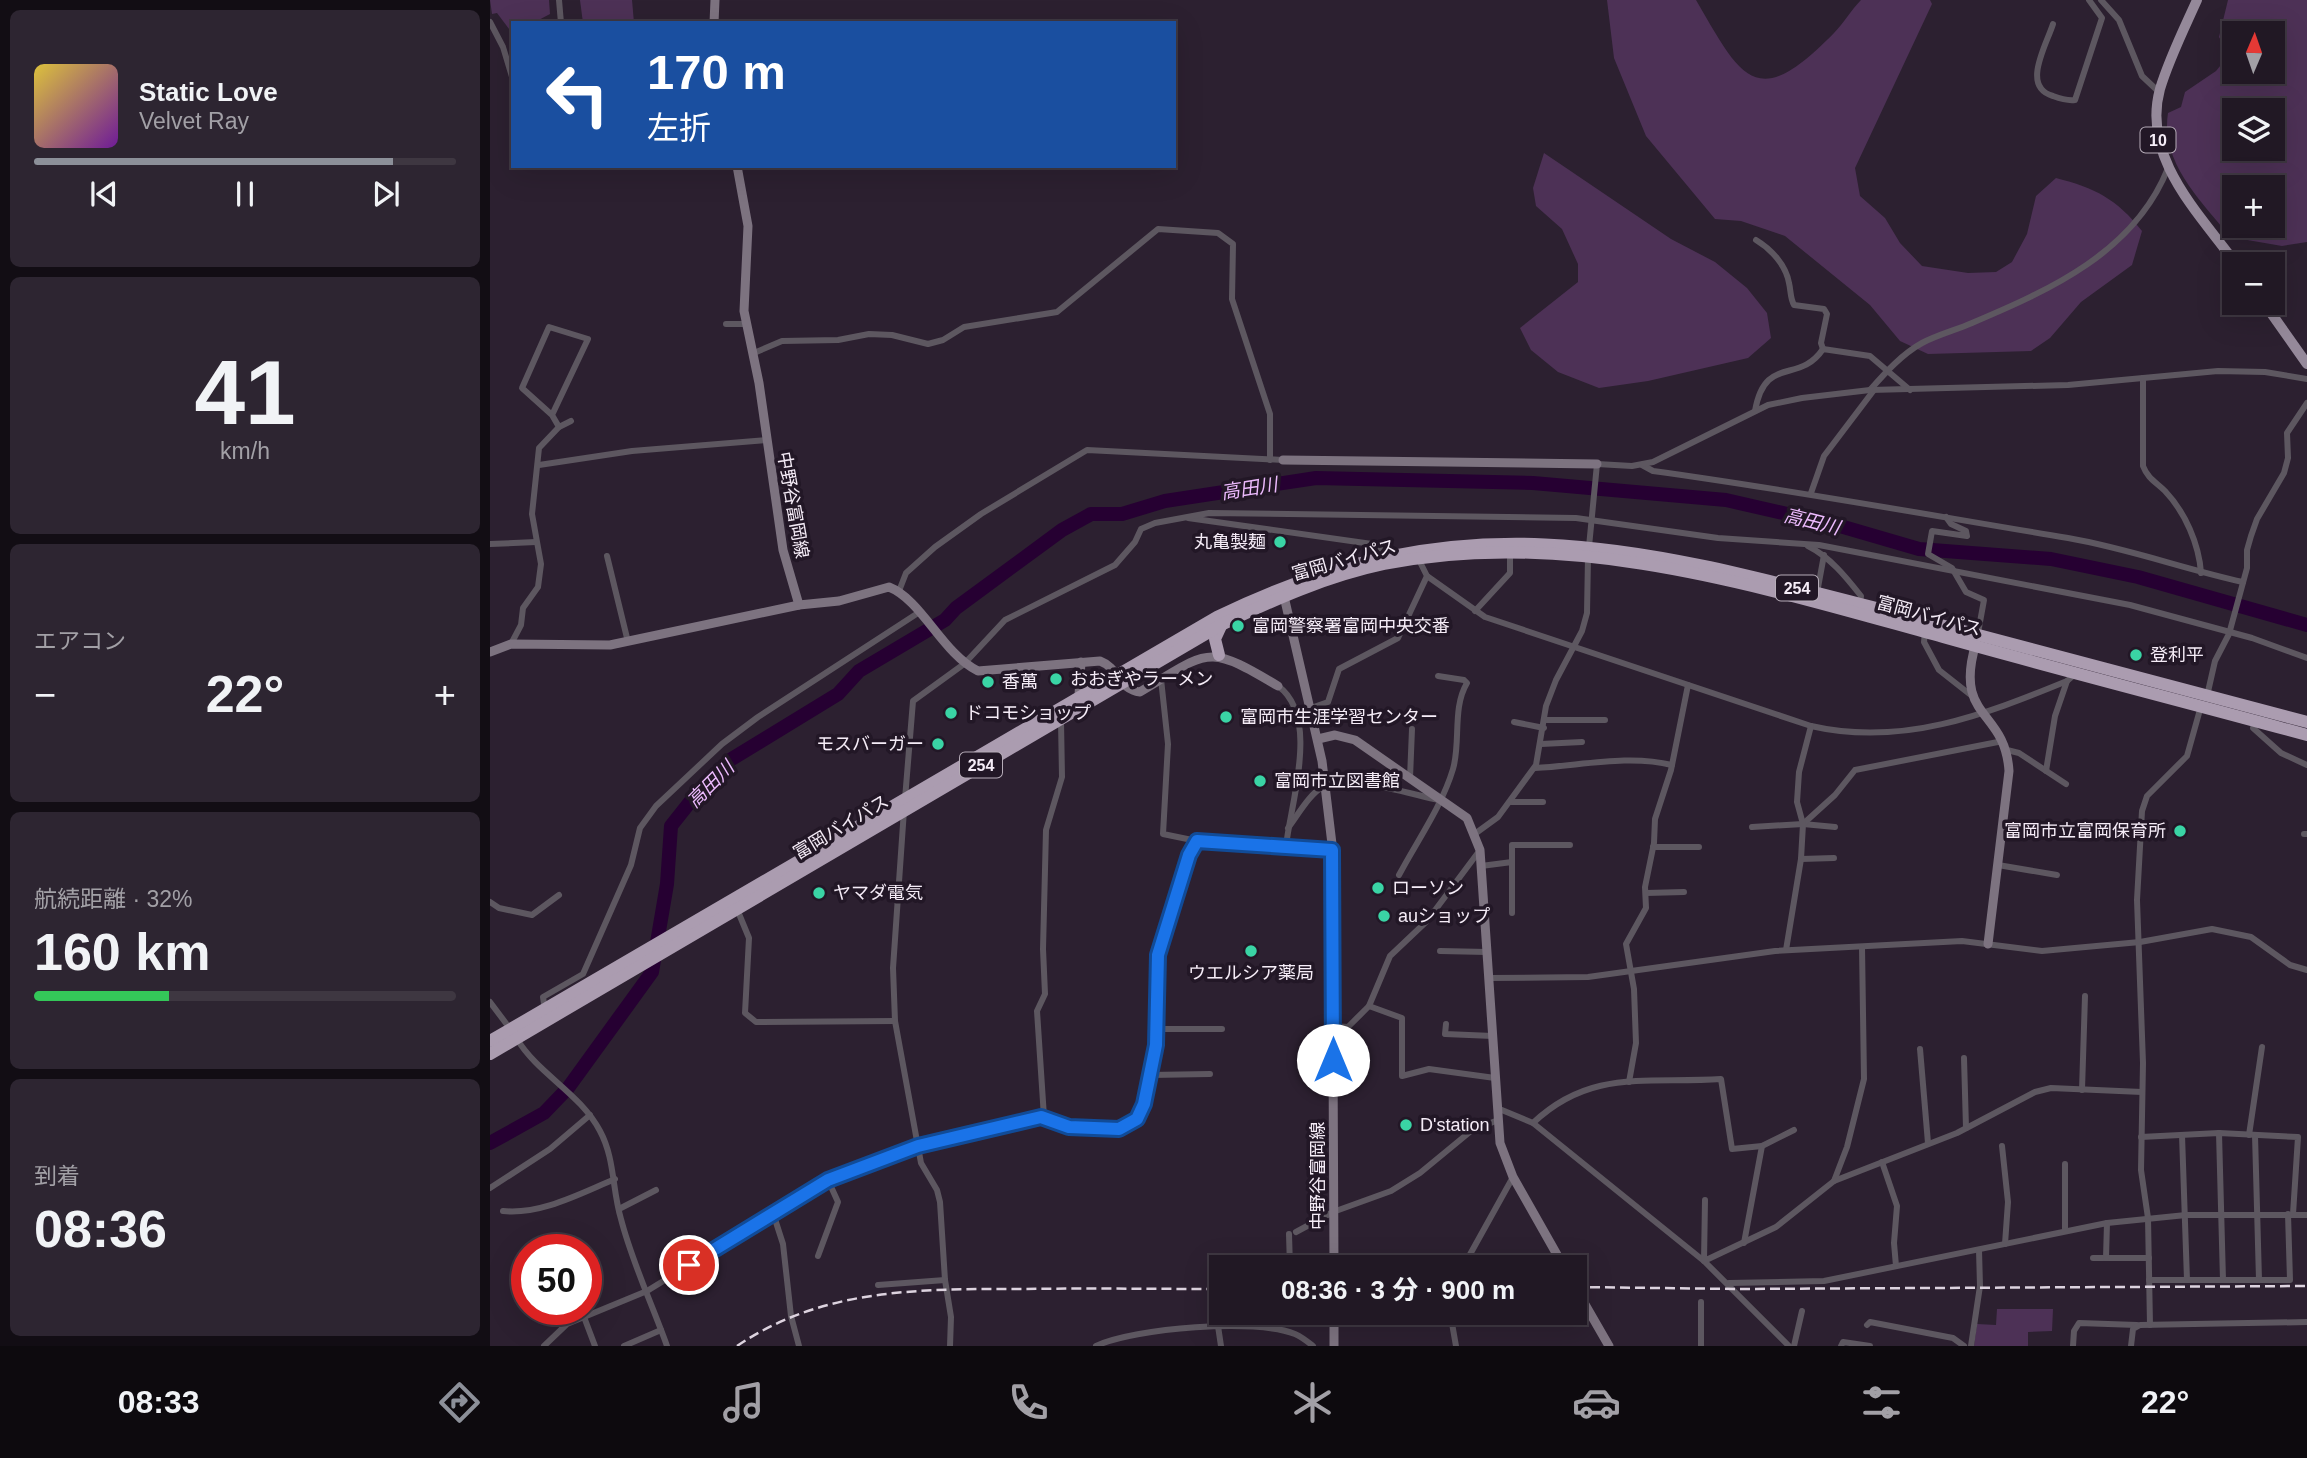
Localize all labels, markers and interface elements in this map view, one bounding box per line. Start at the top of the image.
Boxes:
north arrow [2222,21,2286,84]
map controls [2222,21,2285,315]
text: 170 m [647,45,786,99]
icon: left [532,49,623,140]
text: Static Love [139,77,278,107]
button: layers [2222,98,2285,161]
text: Velvet Ray [139,108,249,134]
text: 左折 [647,110,711,146]
road number: 10 [2140,128,2176,152]
icon: previous [85,175,123,213]
icon: pause [226,175,264,213]
icon: next [367,175,405,213]
button: + [2222,175,2285,238]
button: − [2222,252,2285,315]
text: 41 [194,342,296,443]
text: km/h [220,438,270,464]
street label: 中野谷富岡線 [774,450,812,560]
water label: 高田川 [1219,473,1281,503]
water label: 高田川 [1782,504,1844,539]
place label: 丸亀製麺 [1194,532,1266,552]
marker: 丸亀製麺 [1272,534,1288,550]
street label: 富岡バイパス [1290,536,1398,584]
road number: 254 [1776,576,1818,600]
street label: 富岡バイパス [1874,592,1984,640]
place label: 富岡警察署富岡中央交番 [1252,616,1450,636]
marker: 富岡警察署富岡中央交番 [1230,618,1246,634]
text: エアコン [34,628,126,654]
place label: 登利平 [2150,645,2204,665]
marker: 登利平 [2128,647,2144,663]
text: 22° [206,665,284,723]
place label: おおぎやラーメン [1070,669,1213,689]
marker: おおぎやラーメン [1048,671,1064,687]
place label: 香萬 [1002,672,1038,692]
text: − [34,674,56,716]
text: + [434,674,456,716]
marker: 香萬 [980,674,996,690]
place label: ドコモショップ [965,703,1091,723]
marker: ドコモショップ [943,705,959,721]
place label: 富岡市生涯学習センター [1240,707,1438,727]
marker: 富岡市生涯学習センター [1218,709,1234,725]
place label: モスバーガー [816,734,924,754]
marker: モスバーガー [930,736,946,752]
road number: 254 [960,752,1002,778]
water label: 高田川 [683,755,739,812]
place label: 富岡市立図書館 [1274,771,1400,791]
marker: 富岡市立図書館 [1252,773,1268,789]
street label: 富岡バイパス [790,791,892,863]
place label: 富岡市立富岡保育所 [2004,821,2166,841]
marker: 富岡市立富岡保育所 [2172,823,2188,839]
place label: ローソン [1392,878,1464,898]
marker: ローソン [1370,880,1386,896]
place label: ヤマダ電気 [833,883,923,903]
marker: ヤマダ電気 [811,885,827,901]
text: 航続距離 · 32% [34,886,192,912]
place label: auショップ [1398,906,1490,926]
marker: auショップ [1376,908,1392,924]
text: 160 km [34,923,210,981]
marker: ウエルシア薬局 [1243,943,1259,959]
place label: ウエルシア薬局 [1188,963,1314,983]
position arrow [1296,1023,1370,1097]
place label: D'station [1420,1115,1489,1135]
marker: D'station [1398,1117,1414,1133]
street label: 中野谷富岡線 [1308,1122,1328,1230]
text: 到着 [34,1163,80,1189]
text: 08:36 [34,1200,167,1258]
speed limit sign: 50 [511,1234,602,1325]
pin [659,1235,719,1295]
icon: arrive [670,1246,708,1284]
text: 08:36 · 3 分 · 900 m [1281,1275,1515,1305]
icon: directions [435,1378,484,1427]
icon: music [719,1378,768,1427]
icon: phone [1004,1378,1053,1427]
icon: climate [1288,1378,1337,1427]
icon: car [1572,1378,1621,1427]
icon: filters [1857,1378,1906,1427]
text: 08:33 [118,1384,200,1420]
text: 22° [2141,1384,2189,1420]

